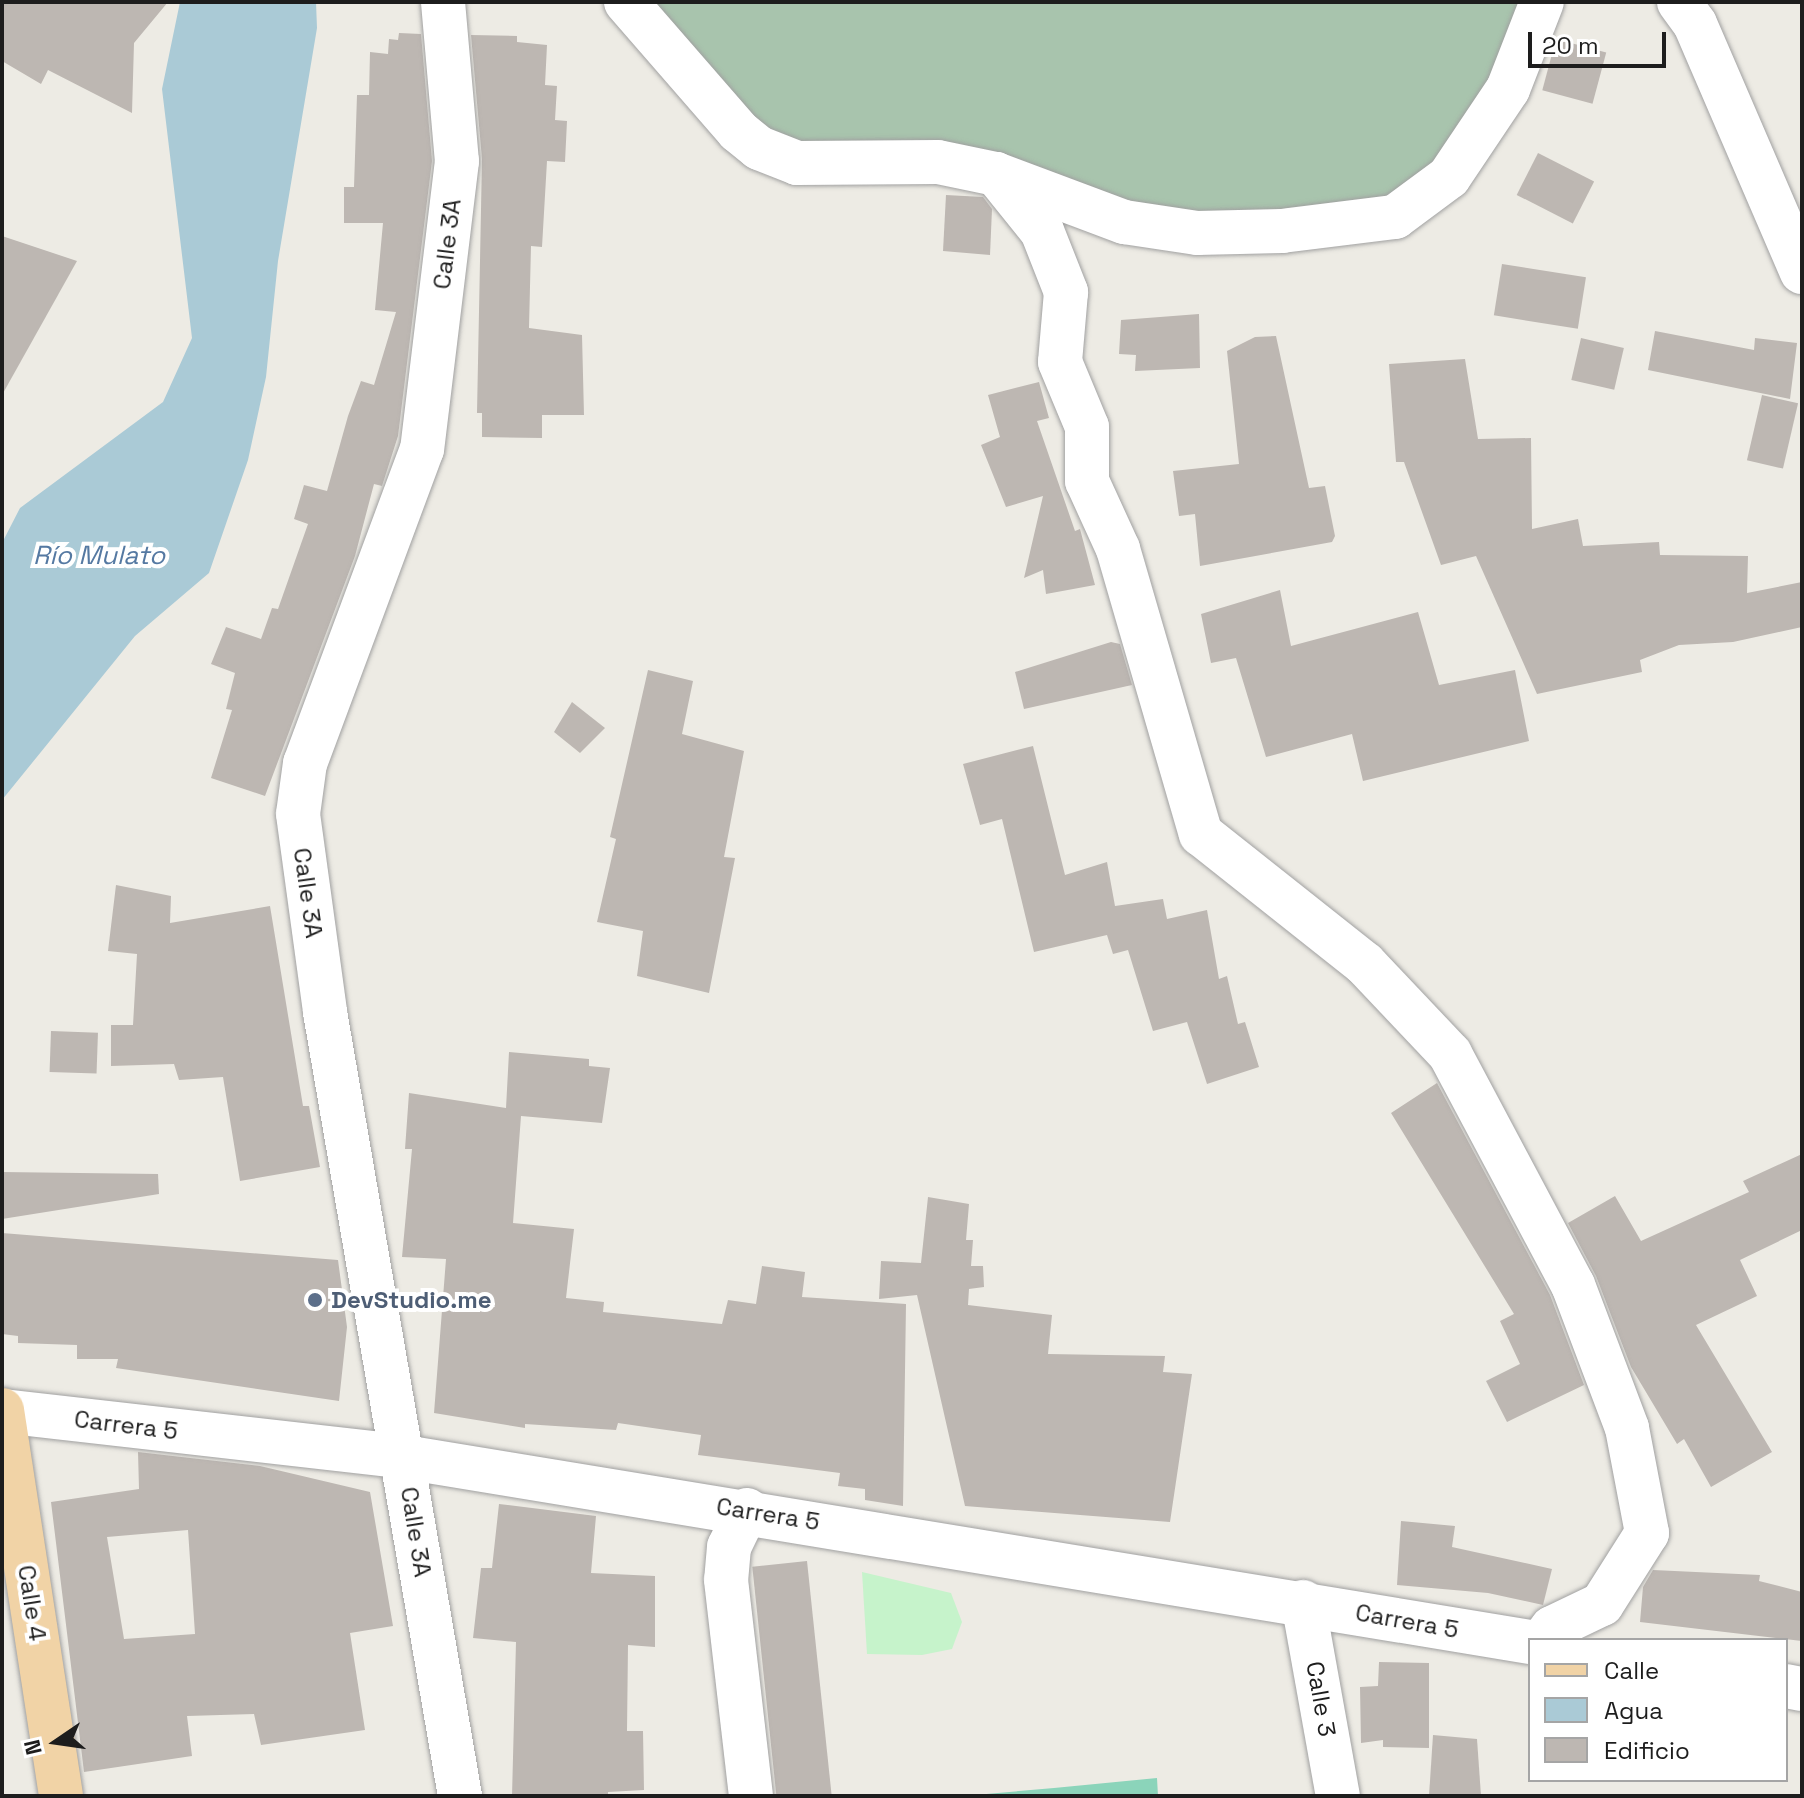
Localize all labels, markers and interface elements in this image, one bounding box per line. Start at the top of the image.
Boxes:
scale bar [1532,16,1670,66]
text: 20 m [1542,30,1599,61]
street label: Calle 3A [427,197,467,291]
water label: Río Mulato [33,540,165,572]
street label: Calle 3A [287,846,329,940]
place label: DevStudio.me [331,1286,492,1314]
marker: DevStudio.me [306,1291,324,1309]
street label: Carrera 5 [73,1404,179,1446]
street label: Calle 3A [395,1485,437,1579]
street label: Carrera 5 [714,1492,822,1536]
street label: Calle 4 [12,1563,52,1643]
street label: Carrera 5 [1353,1598,1461,1644]
legend [1528,1638,1788,1782]
text: Calle [1604,1655,1659,1686]
street label: Calle 3 [1300,1659,1342,1739]
text: Agua [1604,1695,1663,1726]
north arrow [16,1702,96,1782]
text: Edificio [1604,1735,1690,1766]
text: N [17,1737,48,1758]

